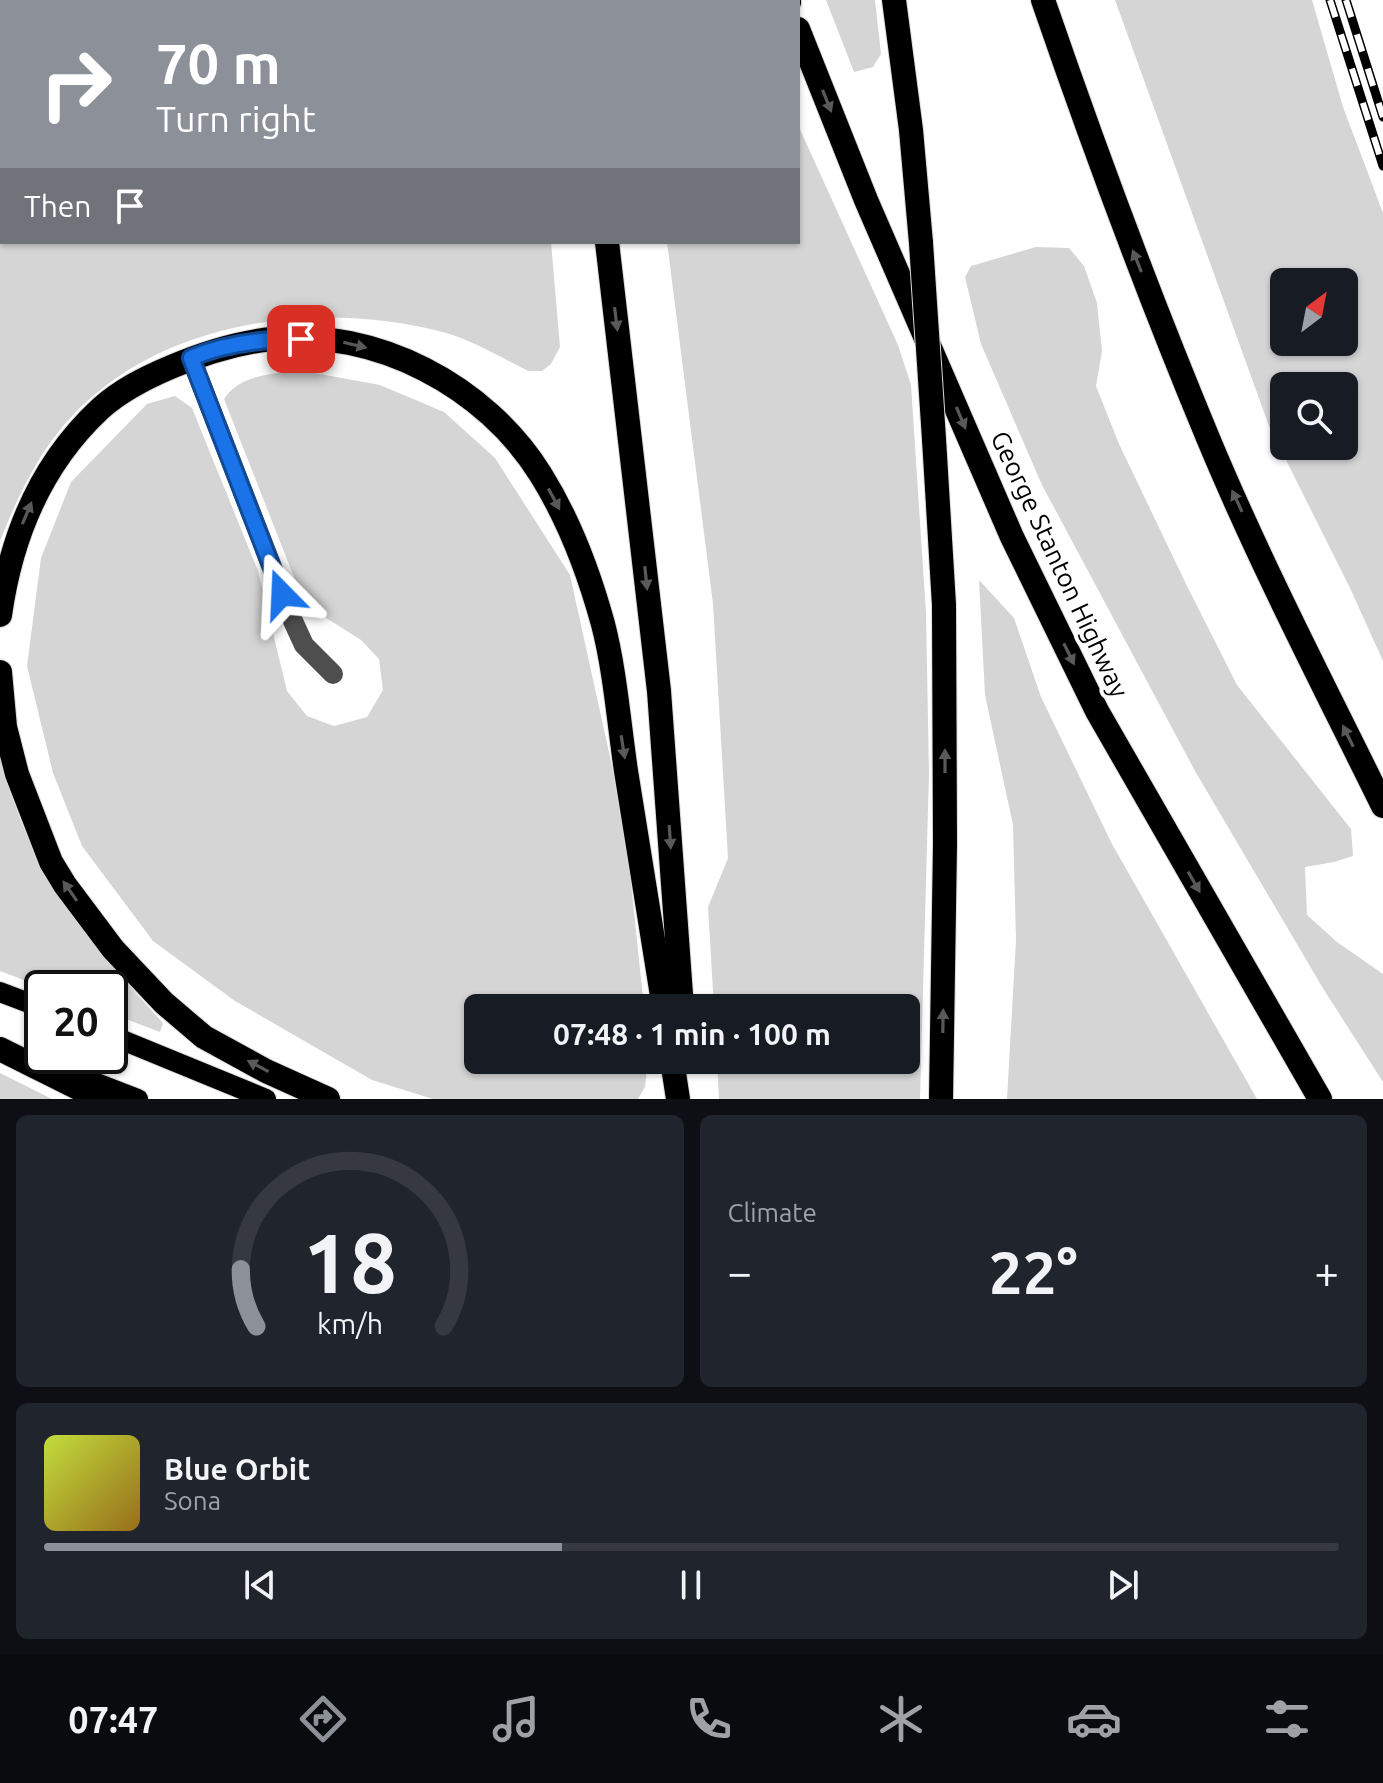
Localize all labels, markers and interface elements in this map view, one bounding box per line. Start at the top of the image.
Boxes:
icon: right [24,32,128,136]
text: 70 m [156,32,281,95]
one-way arrow [821,89,834,113]
text: Turn right [156,98,316,139]
icon: arrive [108,184,152,228]
text: Then [24,189,92,223]
one-way arrow [1130,249,1143,273]
north arrow [1270,268,1358,356]
map controls [1270,268,1358,460]
pin [267,305,335,373]
one-way arrow [610,307,623,332]
icon: arrive [279,317,323,361]
one-way arrow [342,340,367,352]
button: search [1270,372,1358,460]
one-way arrow [954,406,967,430]
street label: George Stanton Highway [986,426,1134,702]
one-way arrow [547,487,560,510]
one-way arrow [1230,489,1244,513]
one-way arrow [21,501,34,524]
position arrow [240,552,324,636]
one-way arrow [640,566,653,591]
one-way arrow [1062,643,1076,666]
one-way arrow [1341,724,1355,747]
one-way arrow [617,735,629,760]
one-way arrow [939,748,951,773]
one-way arrow [664,825,677,850]
one-way arrow [1187,871,1201,893]
one-way arrow [63,881,78,902]
speed limit sign: 20 [24,970,128,1074]
one-way arrow [936,1008,949,1033]
text: 07:48 · 1 min · 100 m [553,1017,831,1051]
one-way arrow [246,1060,269,1073]
text: Climate [728,1198,817,1227]
text: 18 [303,1215,397,1309]
text: 22° [989,1238,1078,1305]
text: − [728,1247,752,1296]
text: + [1314,1247,1339,1296]
text: km/h [317,1307,383,1339]
text: Blue Orbit [164,1452,310,1486]
text: Sona [164,1486,221,1515]
icon: previous [238,1563,282,1607]
icon: pause [669,1563,713,1607]
icon: next [1101,1563,1145,1607]
icon: directions [295,1691,351,1747]
icon: music [488,1691,544,1747]
icon: phone [681,1691,737,1747]
icon: climate [873,1691,929,1747]
icon: car [1066,1691,1122,1747]
icon: filters [1259,1691,1315,1747]
text: 07:47 [68,1699,158,1740]

